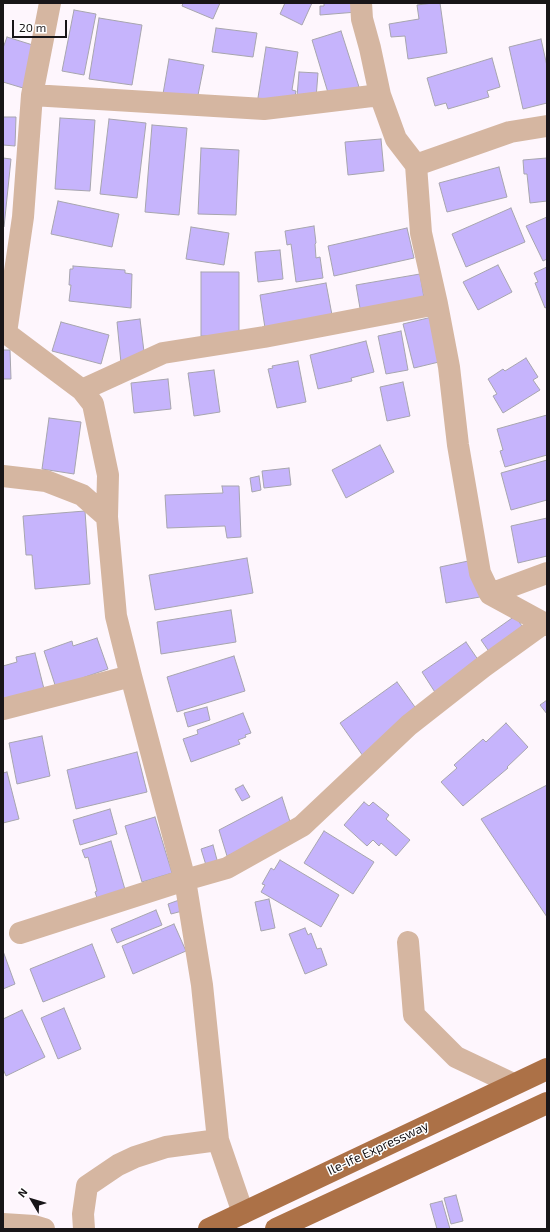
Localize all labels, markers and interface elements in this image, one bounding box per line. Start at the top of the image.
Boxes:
scale bar [14,12,69,38]
text: 20 m [19,20,46,34]
street label: Ile-Ife Expressway [325,1118,431,1178]
north arrow [12,1180,52,1220]
text: N [15,1185,30,1199]

